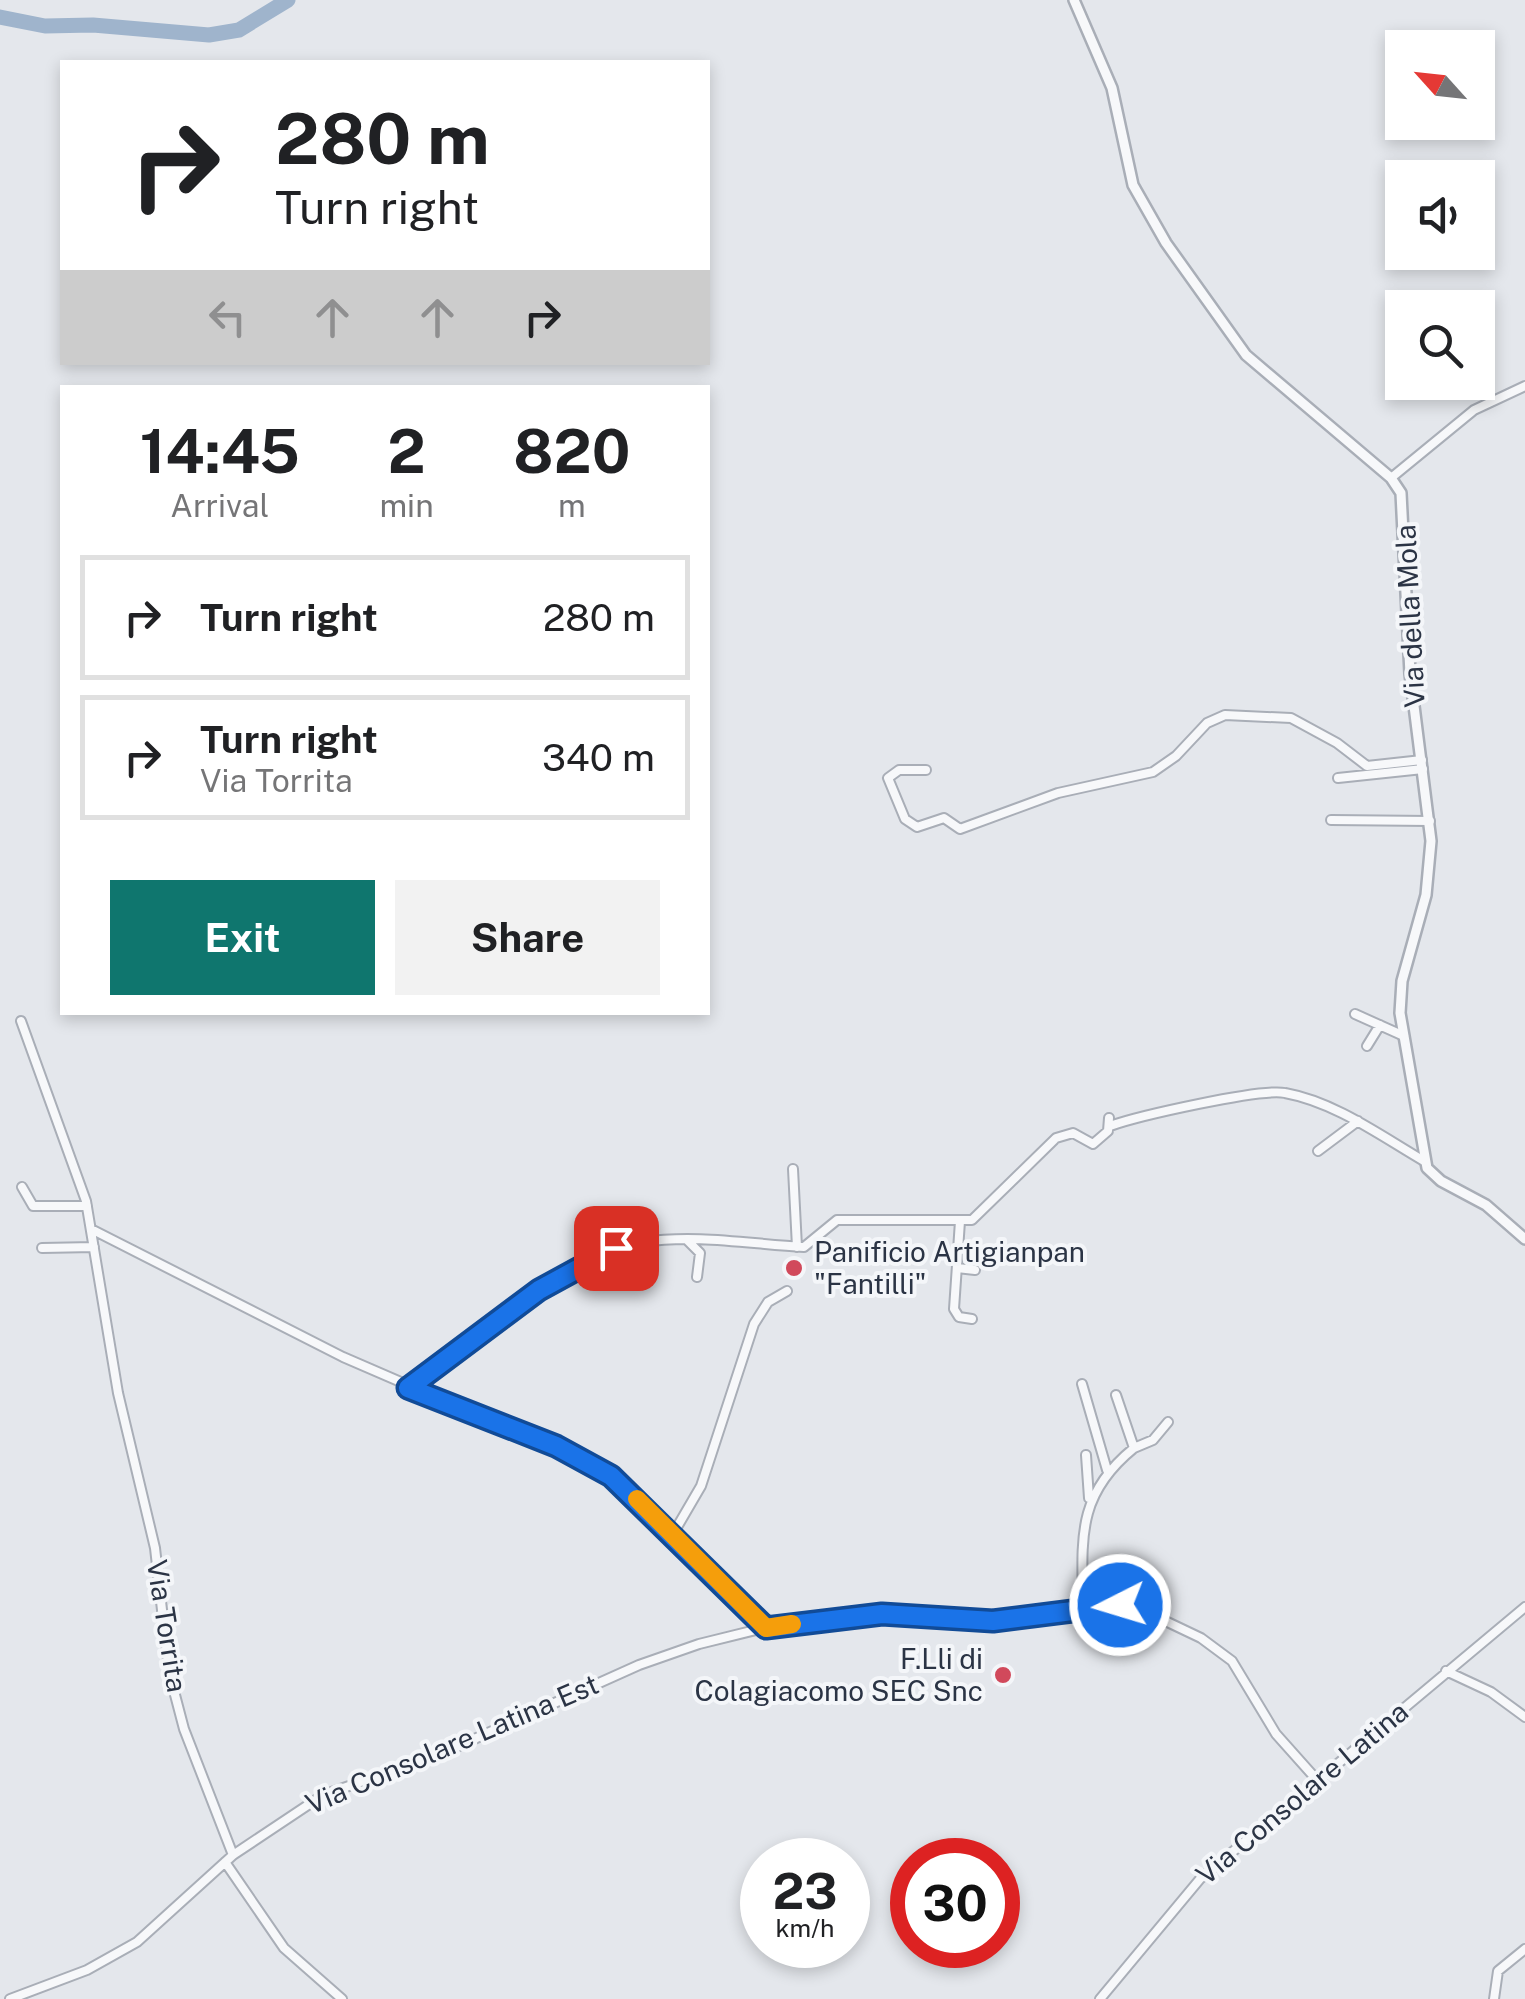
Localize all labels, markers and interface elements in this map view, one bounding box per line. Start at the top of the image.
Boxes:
north arrow [1385,30,1495,140]
map controls [1385,30,1495,400]
text: 280 m [275,97,490,180]
icon: right [110,100,240,230]
button: sound [1385,160,1495,270]
text: Turn right [275,181,479,234]
icon: left [200,290,255,345]
icon: ahead [305,290,360,345]
icon: ahead [410,290,465,345]
icon: right [515,290,570,345]
button: search [1385,290,1495,400]
text: 14:45 [140,416,300,487]
text: 2 [388,416,426,487]
text: 820 [513,416,630,487]
text: Arrival [170,487,269,524]
text: min [379,487,434,524]
text: m [558,487,586,524]
street label: Via della Mola [1388,524,1431,708]
icon: right [115,590,170,645]
text: Turn right [200,595,378,640]
text: 280 m [543,595,655,640]
text: Turn right [200,717,378,762]
icon: right [115,730,170,785]
text: 340 m [542,735,655,780]
text: Via Torrita [200,762,353,799]
button: Exit [110,880,375,995]
button: Share [395,880,660,995]
pin [574,1206,659,1291]
icon: arrive [589,1221,644,1276]
place label: Panificio Artigianpan "Fantilli" [814,1235,1085,1300]
marker: Panificio Artigianpan "Fantilli" [783,1257,805,1279]
position arrow [1068,1553,1172,1657]
street label: Via Torrita [141,1557,194,1695]
place label: F.Lli di Colagiacomo SEC Snc [694,1642,983,1707]
marker: F.Lli di Colagiacomo SEC Snc [992,1664,1014,1686]
street label: Via Consolare Latina Est [300,1667,603,1820]
street label: Via Consolare Latina [1189,1694,1414,1891]
speed limit sign: 30 [890,1838,1020,1968]
text: 23 [772,1861,838,1920]
text: km/h [776,1913,834,1943]

